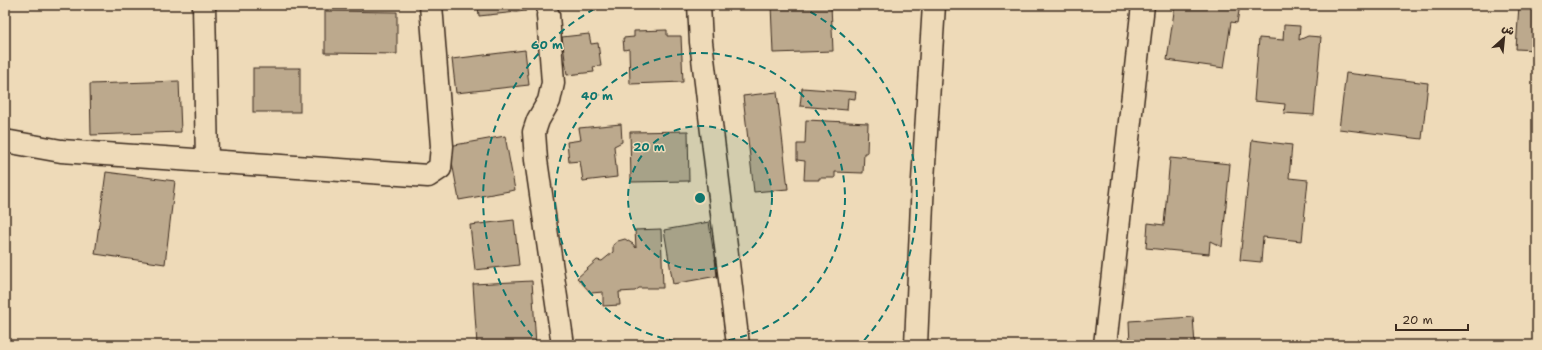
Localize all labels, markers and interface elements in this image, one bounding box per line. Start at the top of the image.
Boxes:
north arrow [1484,18,1524,58]
text: ش [1500,20,1517,39]
text: 60 m [531,37,563,53]
text: 40 m [581,88,613,104]
text: 20 m [633,139,665,155]
centre of rings [693,191,707,205]
scale bar [1396,306,1468,332]
text: 20 m [1402,312,1433,328]

